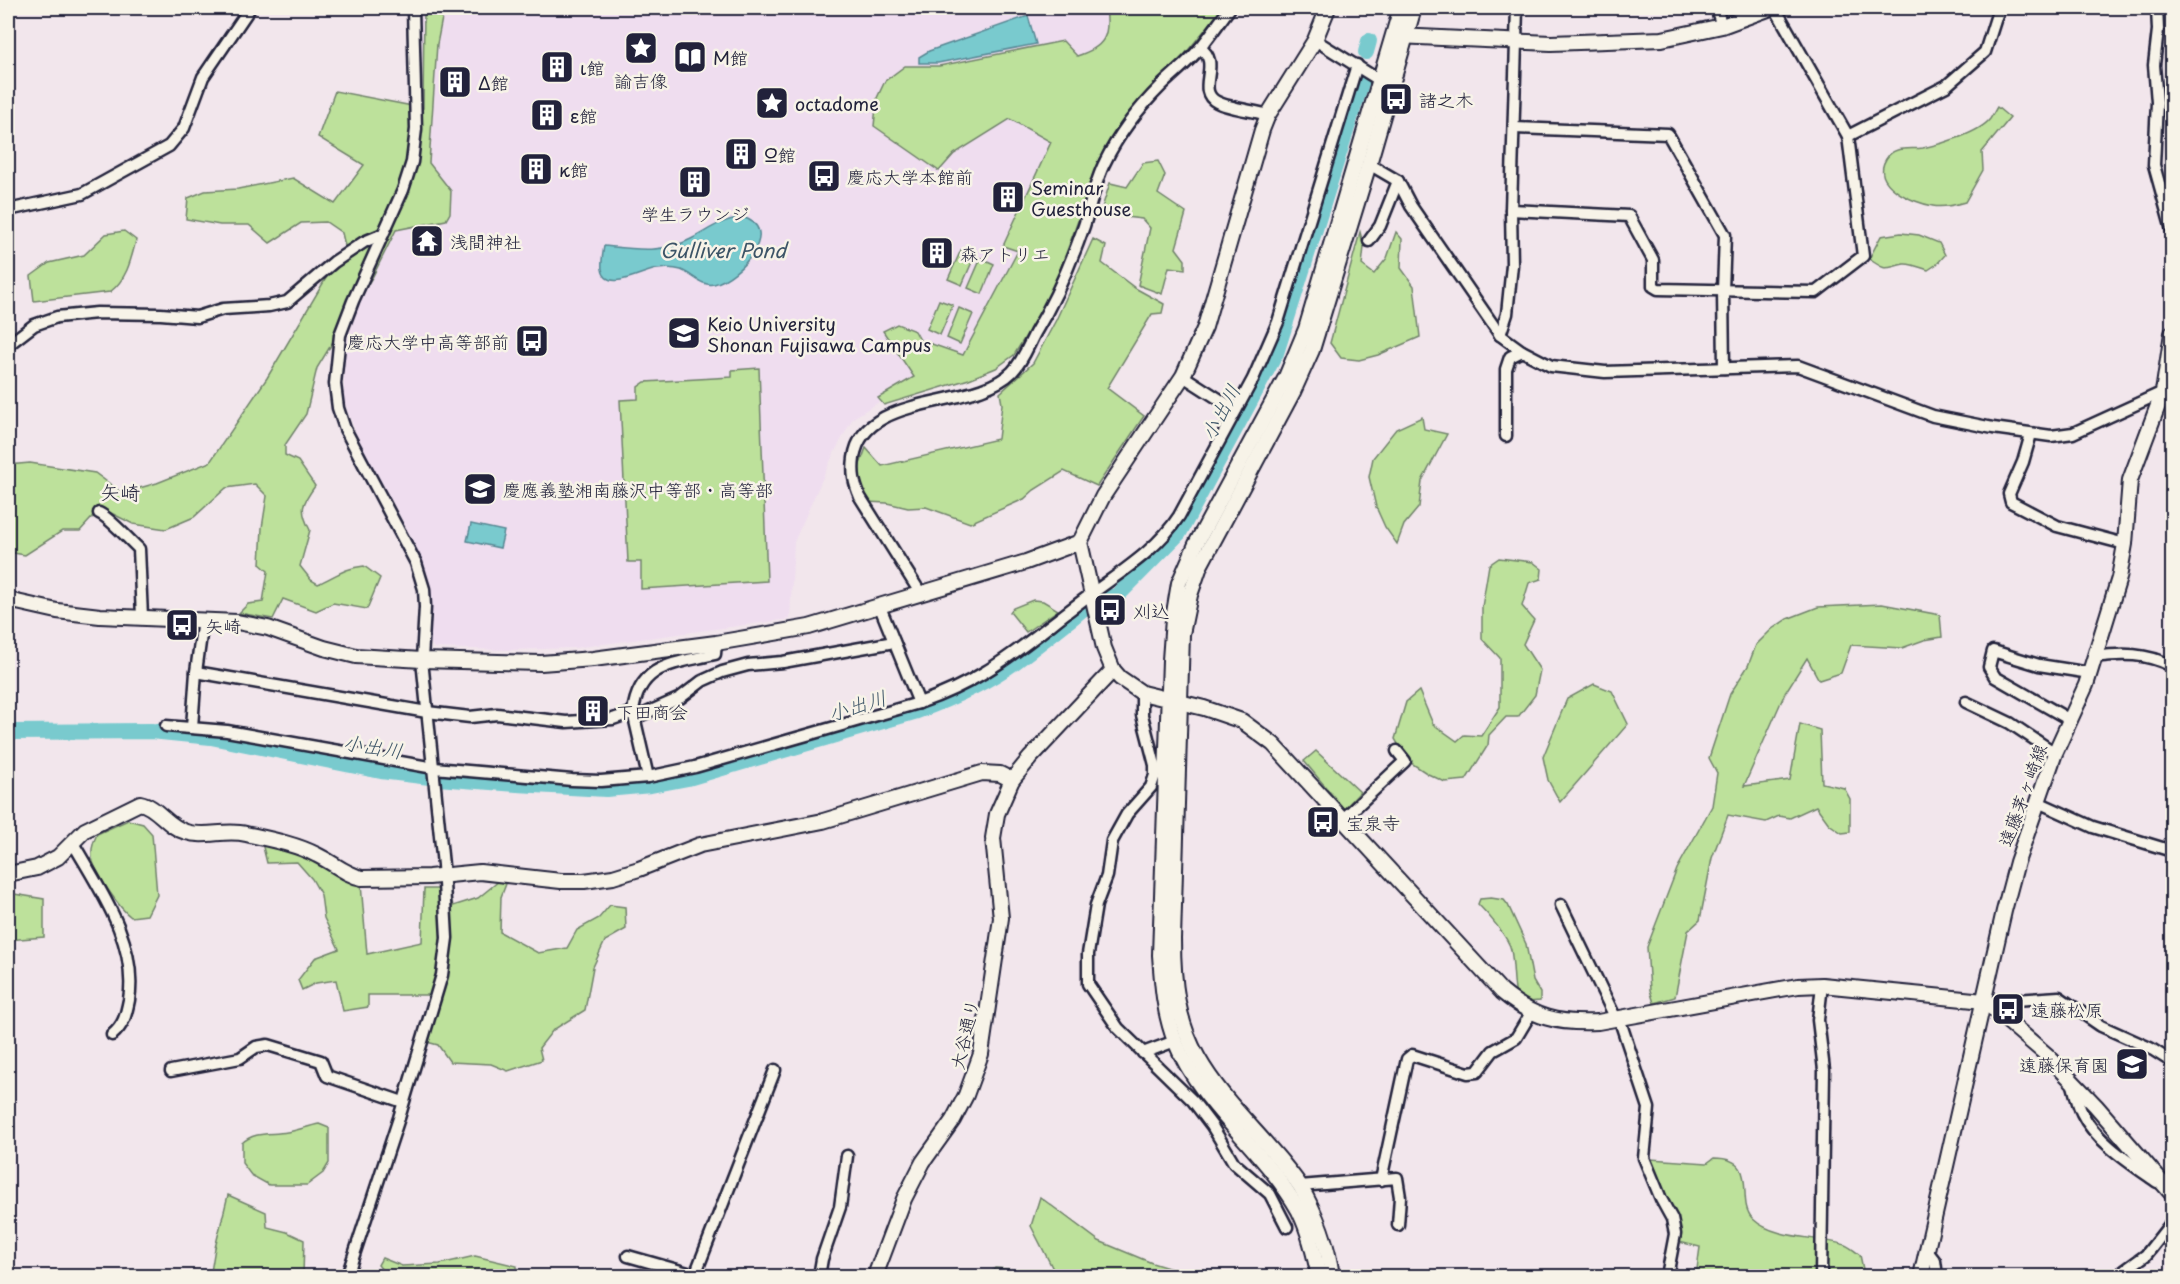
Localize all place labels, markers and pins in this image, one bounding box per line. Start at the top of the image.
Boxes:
place icon: 諭吉像 [623,30,659,66]
library icon: Μ館 [672,39,708,75]
place label: Μ館 [713,44,748,71]
building icon: ι館 [539,49,575,85]
place label: ι館 [580,54,605,81]
building icon: Δ館 [437,64,473,100]
place label: 諭吉像 [614,67,668,94]
place label: Δ館 [478,69,509,96]
bus stop icon: 諸之木 [1378,81,1414,117]
place icon: octadome [754,85,790,121]
place label: 諸之木 [1419,86,1473,113]
place label: octadome [795,90,879,117]
building icon: ε館 [529,97,565,133]
place label: ε館 [570,102,597,129]
building icon: Ω館 [723,136,759,172]
place label: Ω館 [764,141,796,168]
building icon: κ館 [518,151,554,187]
place label: κ館 [559,156,588,183]
bus stop icon: 慶応大学本館前 [806,158,842,194]
place label: 慶応大学本館前 [847,163,973,190]
building icon: 学生ラウンジ [677,164,713,200]
place label: Seminar Guesthouse [1031,174,1132,222]
building icon: Seminar Guesthouse [990,179,1026,215]
place label: 学生ラウンジ [641,200,749,227]
temple icon: 浅間神社 [409,223,445,259]
place label: 浅間神社 [450,228,522,255]
building icon: 森アトリエ [919,235,955,271]
place label: 森アトリエ [960,240,1050,267]
place label: Keio University Shonan Fujisawa Campus [707,310,931,358]
school or university icon: Keio University Shonan Fujisawa Campus [666,315,702,351]
bus stop icon: 慶応大学中高等部前 [514,323,550,359]
place label: 慶応大学中高等部前 [347,328,509,355]
school or university icon: 慶應義塾湘南藤沢中等部・高等部 [462,471,498,507]
place label: 慶應義塾湘南藤沢中等部・高等部 [503,476,773,503]
bus stop icon: 刈込 [1092,592,1128,628]
place label: 刈込 [1133,597,1169,624]
bus stop icon: 矢崎 [164,607,200,643]
place label: 矢崎 [205,612,241,639]
building icon: 下田商会 [575,693,611,729]
place label: 下田商会 [616,698,688,725]
bus stop icon: 宝泉寺 [1305,804,1341,840]
place label: 宝泉寺 [1346,809,1400,836]
bus stop icon: 遠藤松原 [1990,991,2026,1027]
place label: 遠藤松原 [2031,996,2103,1023]
school or university icon: 遠藤保育園 [2114,1046,2150,1082]
place label: 遠藤保育園 [2019,1051,2109,1078]

